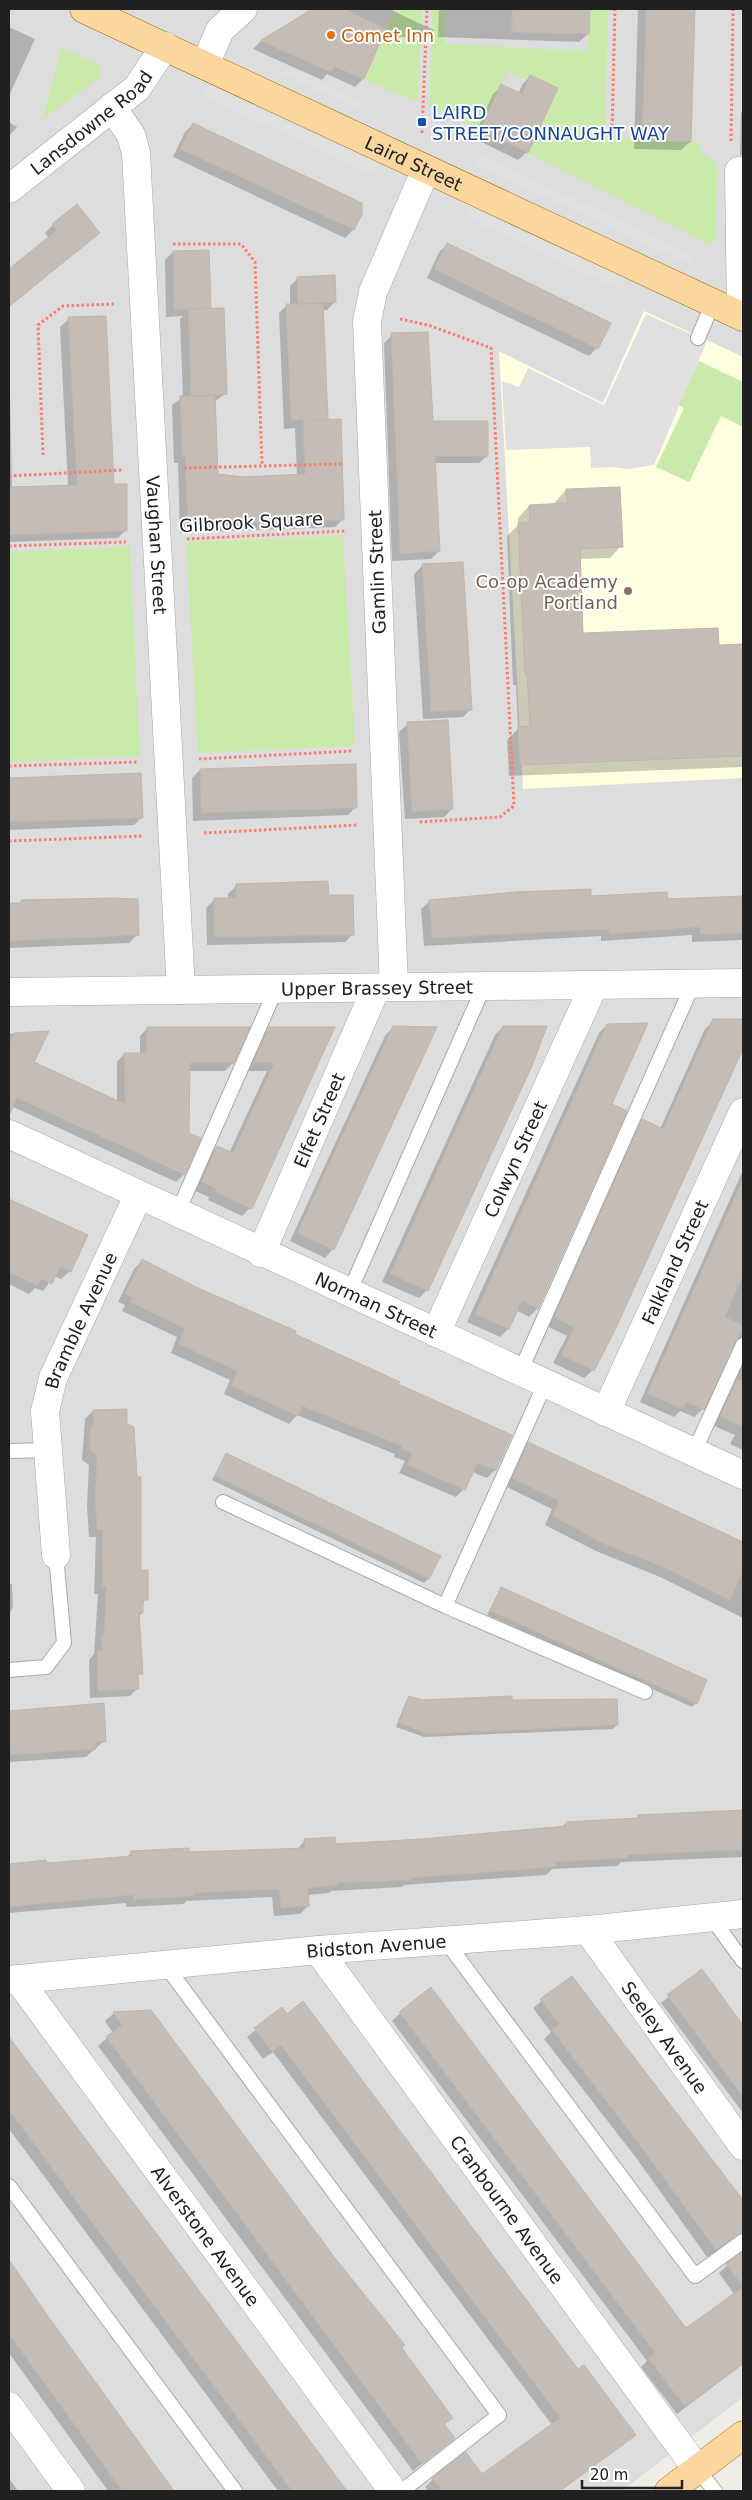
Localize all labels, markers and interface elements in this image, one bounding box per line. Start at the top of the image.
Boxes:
place label: Comet Inn [341,25,434,46]
marker: Comet Inn [325,29,337,41]
street label: Lansdowne Road [26,66,156,179]
place label: LAIRD STREET/CONNAUGHT WAY [432,102,670,144]
marker: LAIRD STREET/CONNAUGHT WAY [416,116,428,128]
street label: Laird Street [362,131,466,195]
street label: Vaughan Street [143,475,171,615]
street label: Gilbrook Square [179,508,323,536]
street label: Gamlin Street [364,509,390,635]
place label: Co-op Academy Portland [475,571,618,613]
marker: Co-op Academy Portland [622,585,634,597]
street label: Upper Brassey Street [281,976,473,999]
street label: Elfet Street [289,1069,349,1171]
street label: Colwyn Street [479,1097,551,1221]
street label: Falkland Street [637,1196,712,1327]
street label: Bramble Avenue [40,1249,121,1391]
street label: Norman Street [312,1267,441,1342]
street label: Bidston Avenue [305,1930,447,1962]
street label: Seeley Avenue [618,1977,712,2097]
street label: Cranbourne Avenue [446,2131,568,2288]
street label: Alverstone Avenue [147,2161,264,2310]
scale bar [582,2458,682,2490]
text: 20 m [590,2466,628,2484]

